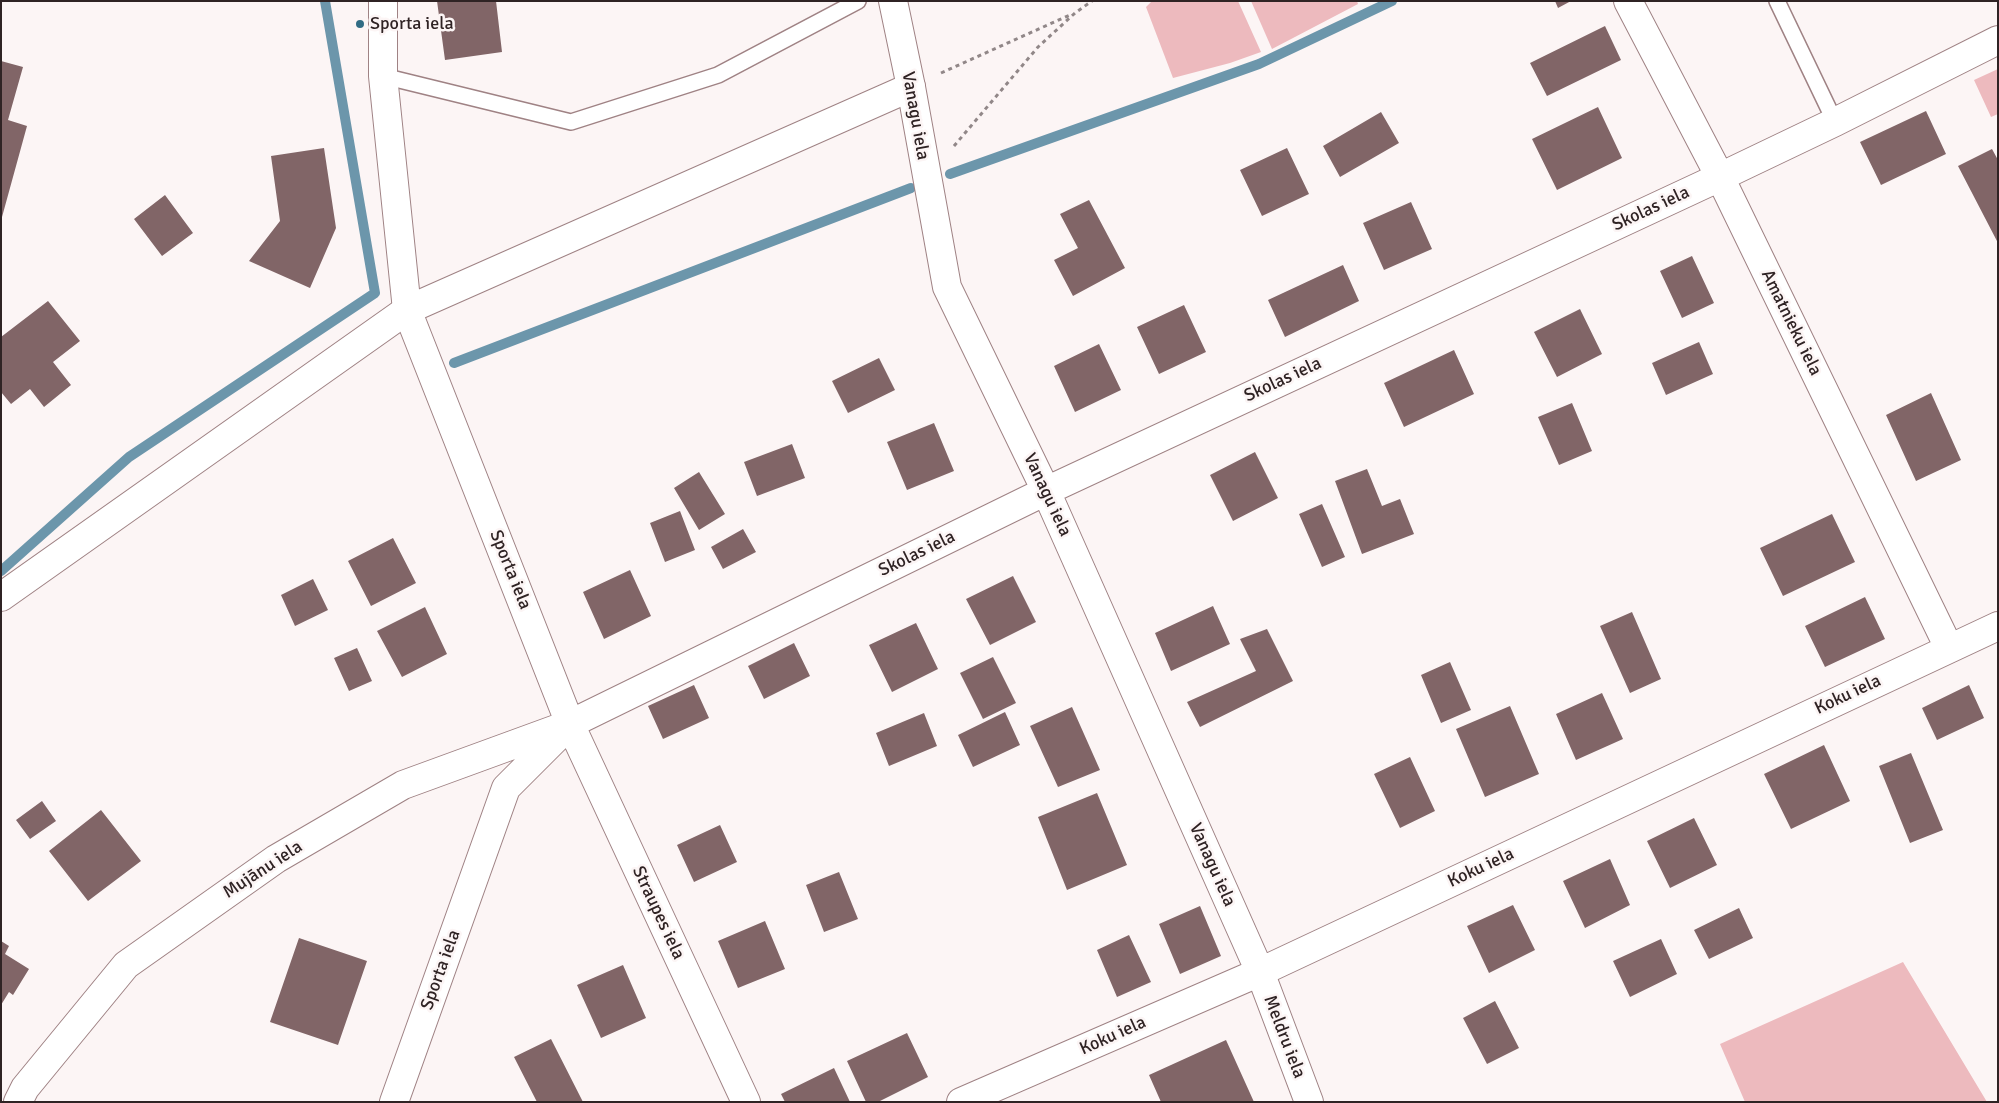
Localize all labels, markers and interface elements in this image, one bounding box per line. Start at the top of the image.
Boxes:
place label: Sporta iela [370,13,454,35]
marker: Sporta iela [354,18,366,30]
street label: Vanagu iela [897,70,933,162]
street label: Skolas iela [1609,182,1693,236]
street label: Amatnieku iela [1756,267,1826,379]
street label: Skolas iela [1241,353,1325,407]
street label: Vanagu iela [1018,450,1076,540]
street label: Skolas iela [875,526,959,582]
street label: Sporta iela [484,527,536,613]
street label: Koku iela [1811,670,1885,720]
street label: Vanagu iela [1184,820,1240,910]
street label: Mujānu iela [219,836,307,904]
street label: Koku iela [1444,843,1518,893]
street label: Straupes iela [627,863,689,963]
street label: Sporta iela [417,927,465,1013]
street label: Meldru iela [1258,993,1310,1081]
street label: Koku iela [1076,1012,1150,1060]

